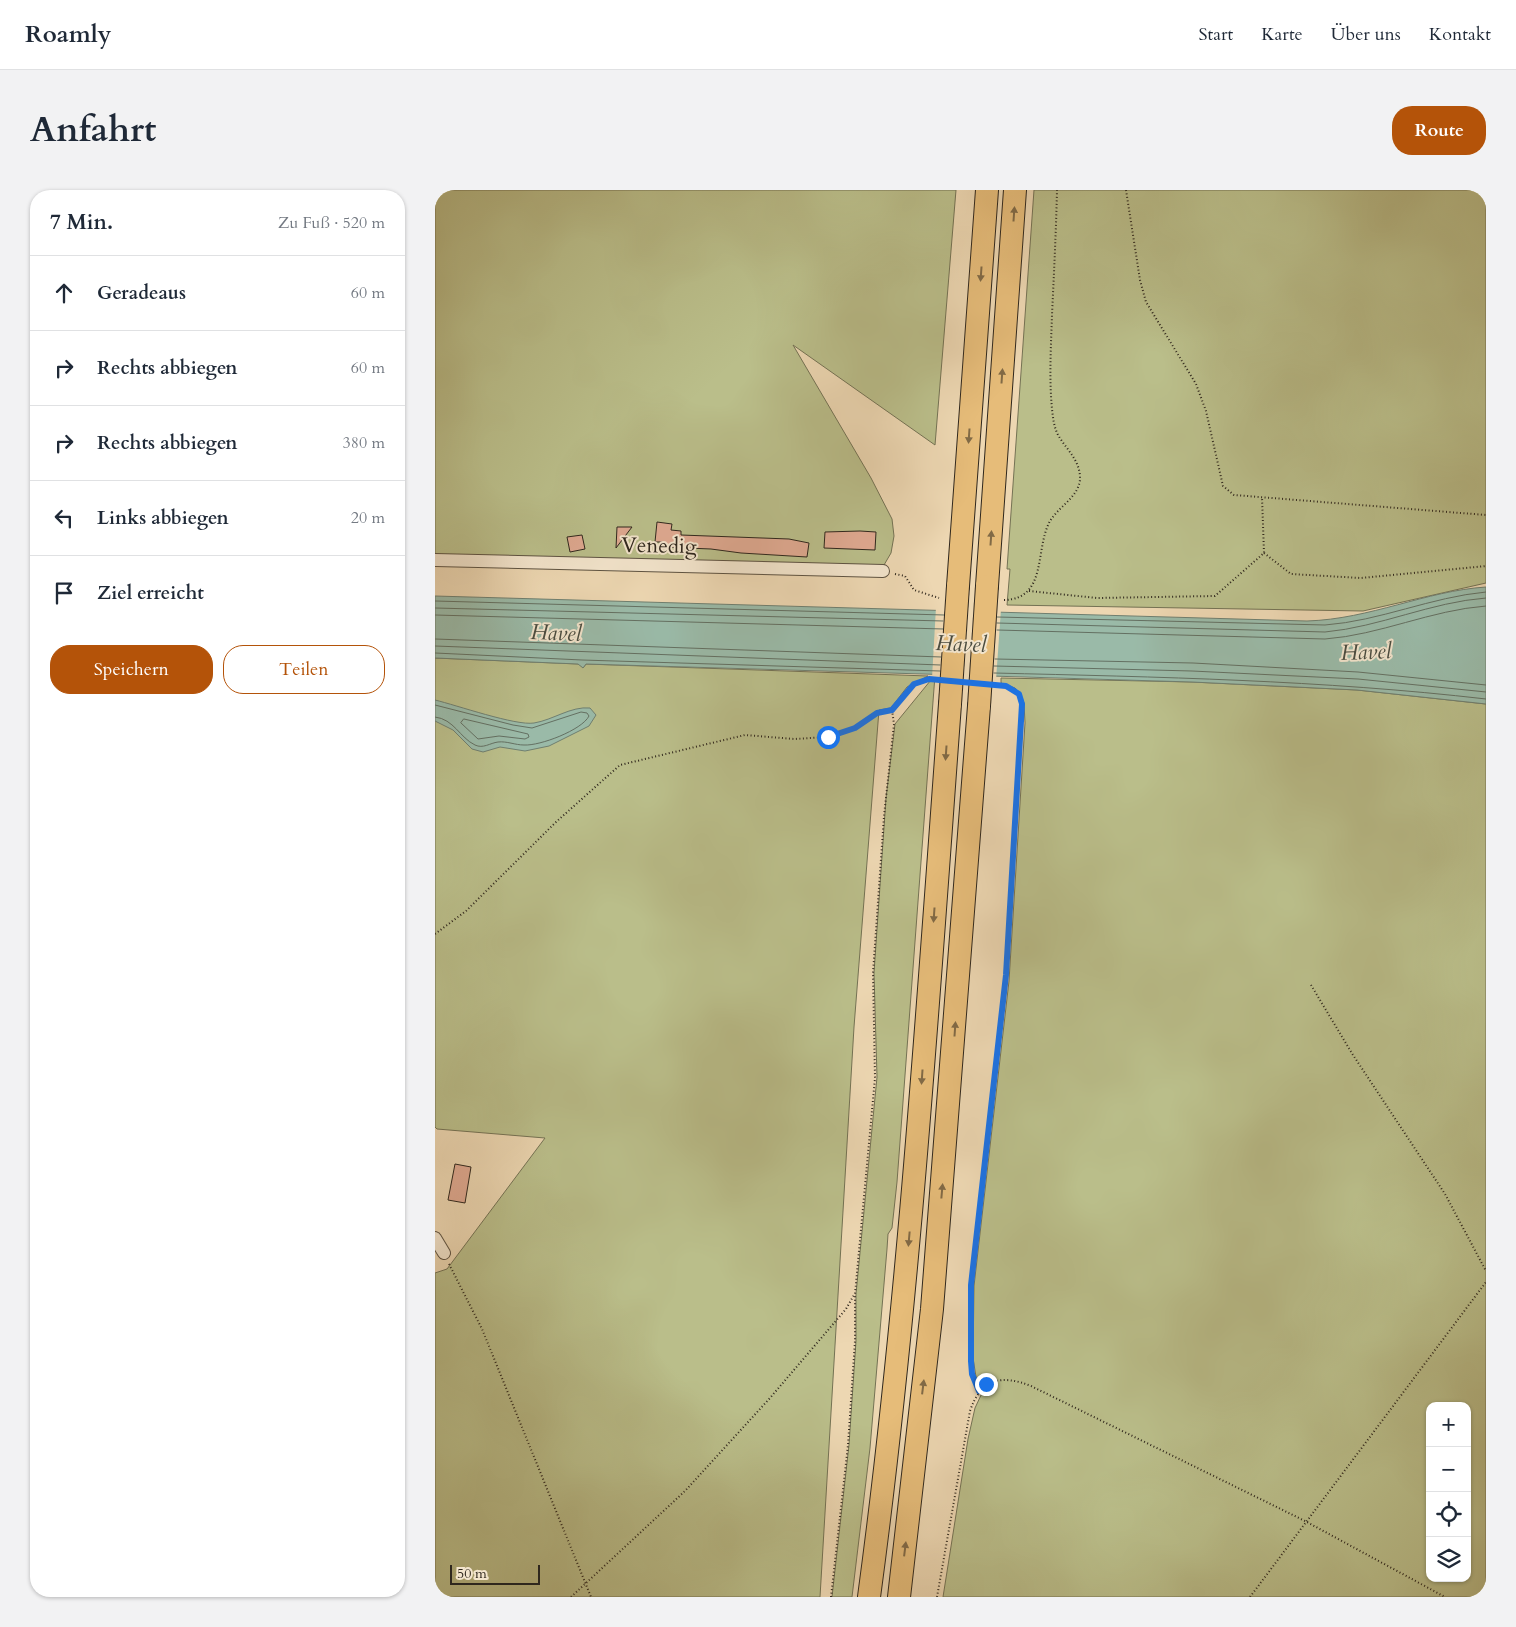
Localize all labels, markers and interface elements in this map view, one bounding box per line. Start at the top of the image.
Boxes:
text: Roamly [25,18,111,51]
text: Start [1198,22,1233,47]
text: Karte [1261,22,1303,47]
text: Über uns [1331,22,1401,47]
text: Kontakt [1429,22,1491,47]
text: Anfahrt [30,106,156,154]
button: Route [1392,106,1486,155]
one-way arrow [1010,205,1018,221]
text: 7 Min. [50,208,113,237]
text: Zu Fuß · 520 m [278,212,385,234]
one-way arrow [977,266,985,282]
icon: ahead [50,279,78,307]
text: Geradeaus [97,280,186,306]
text: 60 m [351,282,385,304]
icon: right [50,354,78,382]
text: Rechts abbiegen [97,355,238,381]
text: 60 m [351,357,385,379]
one-way arrow [999,367,1007,383]
one-way arrow [965,428,973,444]
icon: right [50,429,78,457]
text: Rechts abbiegen [97,430,238,456]
text: 380 m [343,432,385,454]
icon: left [50,504,78,532]
text: Links abbiegen [97,505,229,531]
text: 20 m [351,507,385,529]
one-way arrow [987,529,995,545]
street label: Venedig [621,531,697,561]
icon: arrive [50,579,78,607]
text: Ziel erreicht [97,580,204,606]
water label: Havel [530,617,583,649]
water label: Havel [935,628,988,660]
water label: Havel [1340,636,1393,668]
button: Speichern [50,645,213,694]
button: Teilen [223,645,385,694]
route start [817,726,840,749]
one-way arrow [942,745,950,761]
one-way arrow [930,907,938,923]
one-way arrow [951,1020,959,1036]
one-way arrow [918,1069,926,1085]
one-way arrow [938,1182,946,1198]
one-way arrow [905,1231,913,1247]
route end [975,1373,998,1396]
one-way arrow [919,1379,927,1395]
map controls [1426,1402,1471,1582]
button: + [1426,1402,1471,1447]
button: − [1426,1447,1471,1492]
button: locate [1426,1492,1471,1537]
button: layers [1426,1537,1471,1582]
one-way arrow [901,1540,909,1556]
scale bar [450,1562,540,1585]
text: 50 m [457,1564,487,1583]

